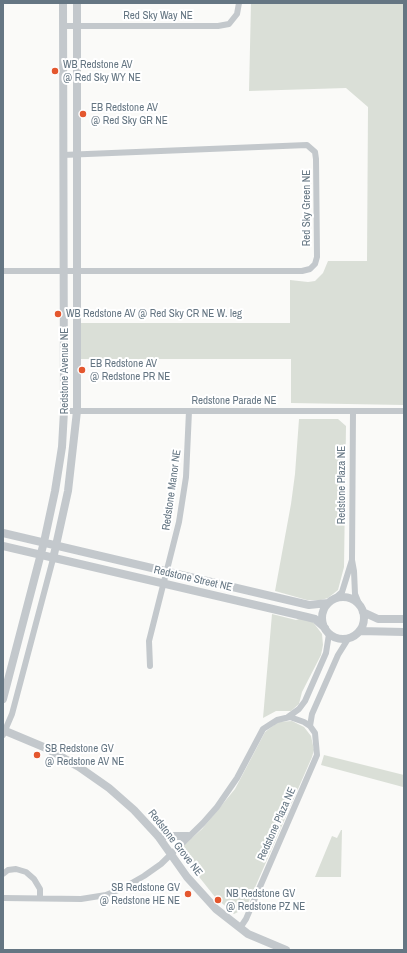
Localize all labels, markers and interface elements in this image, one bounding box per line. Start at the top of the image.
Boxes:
street label: Red Sky Way NE [123,9,193,23]
place label: WB Redstone AV @ Red Sky WY NE [63,58,141,84]
marker: WB Redstone AV @ Red Sky WY NE [50,66,60,76]
place label: EB Redstone AV @ Red Sky GR NE [91,101,168,127]
marker: EB Redstone AV @ Red Sky GR NE [78,109,88,119]
street label: Red Sky Green NE [300,170,314,246]
place label: WB Redstone AV @ Red Sky CR NE W. leg [66,307,242,321]
marker: WB Redstone AV @ Red Sky CR NE W. leg [53,309,63,319]
street label: Redstone Avenue NE [58,328,72,414]
place label: EB Redstone AV @ Redstone PR NE [90,357,170,383]
marker: EB Redstone AV @ Redstone PR NE [77,365,87,375]
street label: Redstone Parade NE [191,394,277,408]
street label: Redstone Plaza NE [335,446,349,524]
street label: Redstone Manor NE [160,449,184,531]
street label: Redstone Street NE [152,564,234,594]
place label: SB Redstone GV @ Redstone AV NE [45,742,124,768]
marker: SB Redstone GV @ Redstone AV NE [32,750,42,760]
street label: Redstone Plaza NE [255,785,299,863]
street label: Redstone Grove NE [145,807,205,879]
place label: SB Redstone GV @ Redstone HE NE [100,881,180,907]
place label: NB Redstone GV @ Redstone PZ NE [226,887,305,913]
marker: SB Redstone GV @ Redstone HE NE [183,889,193,899]
marker: NB Redstone GV @ Redstone PZ NE [213,895,223,905]

